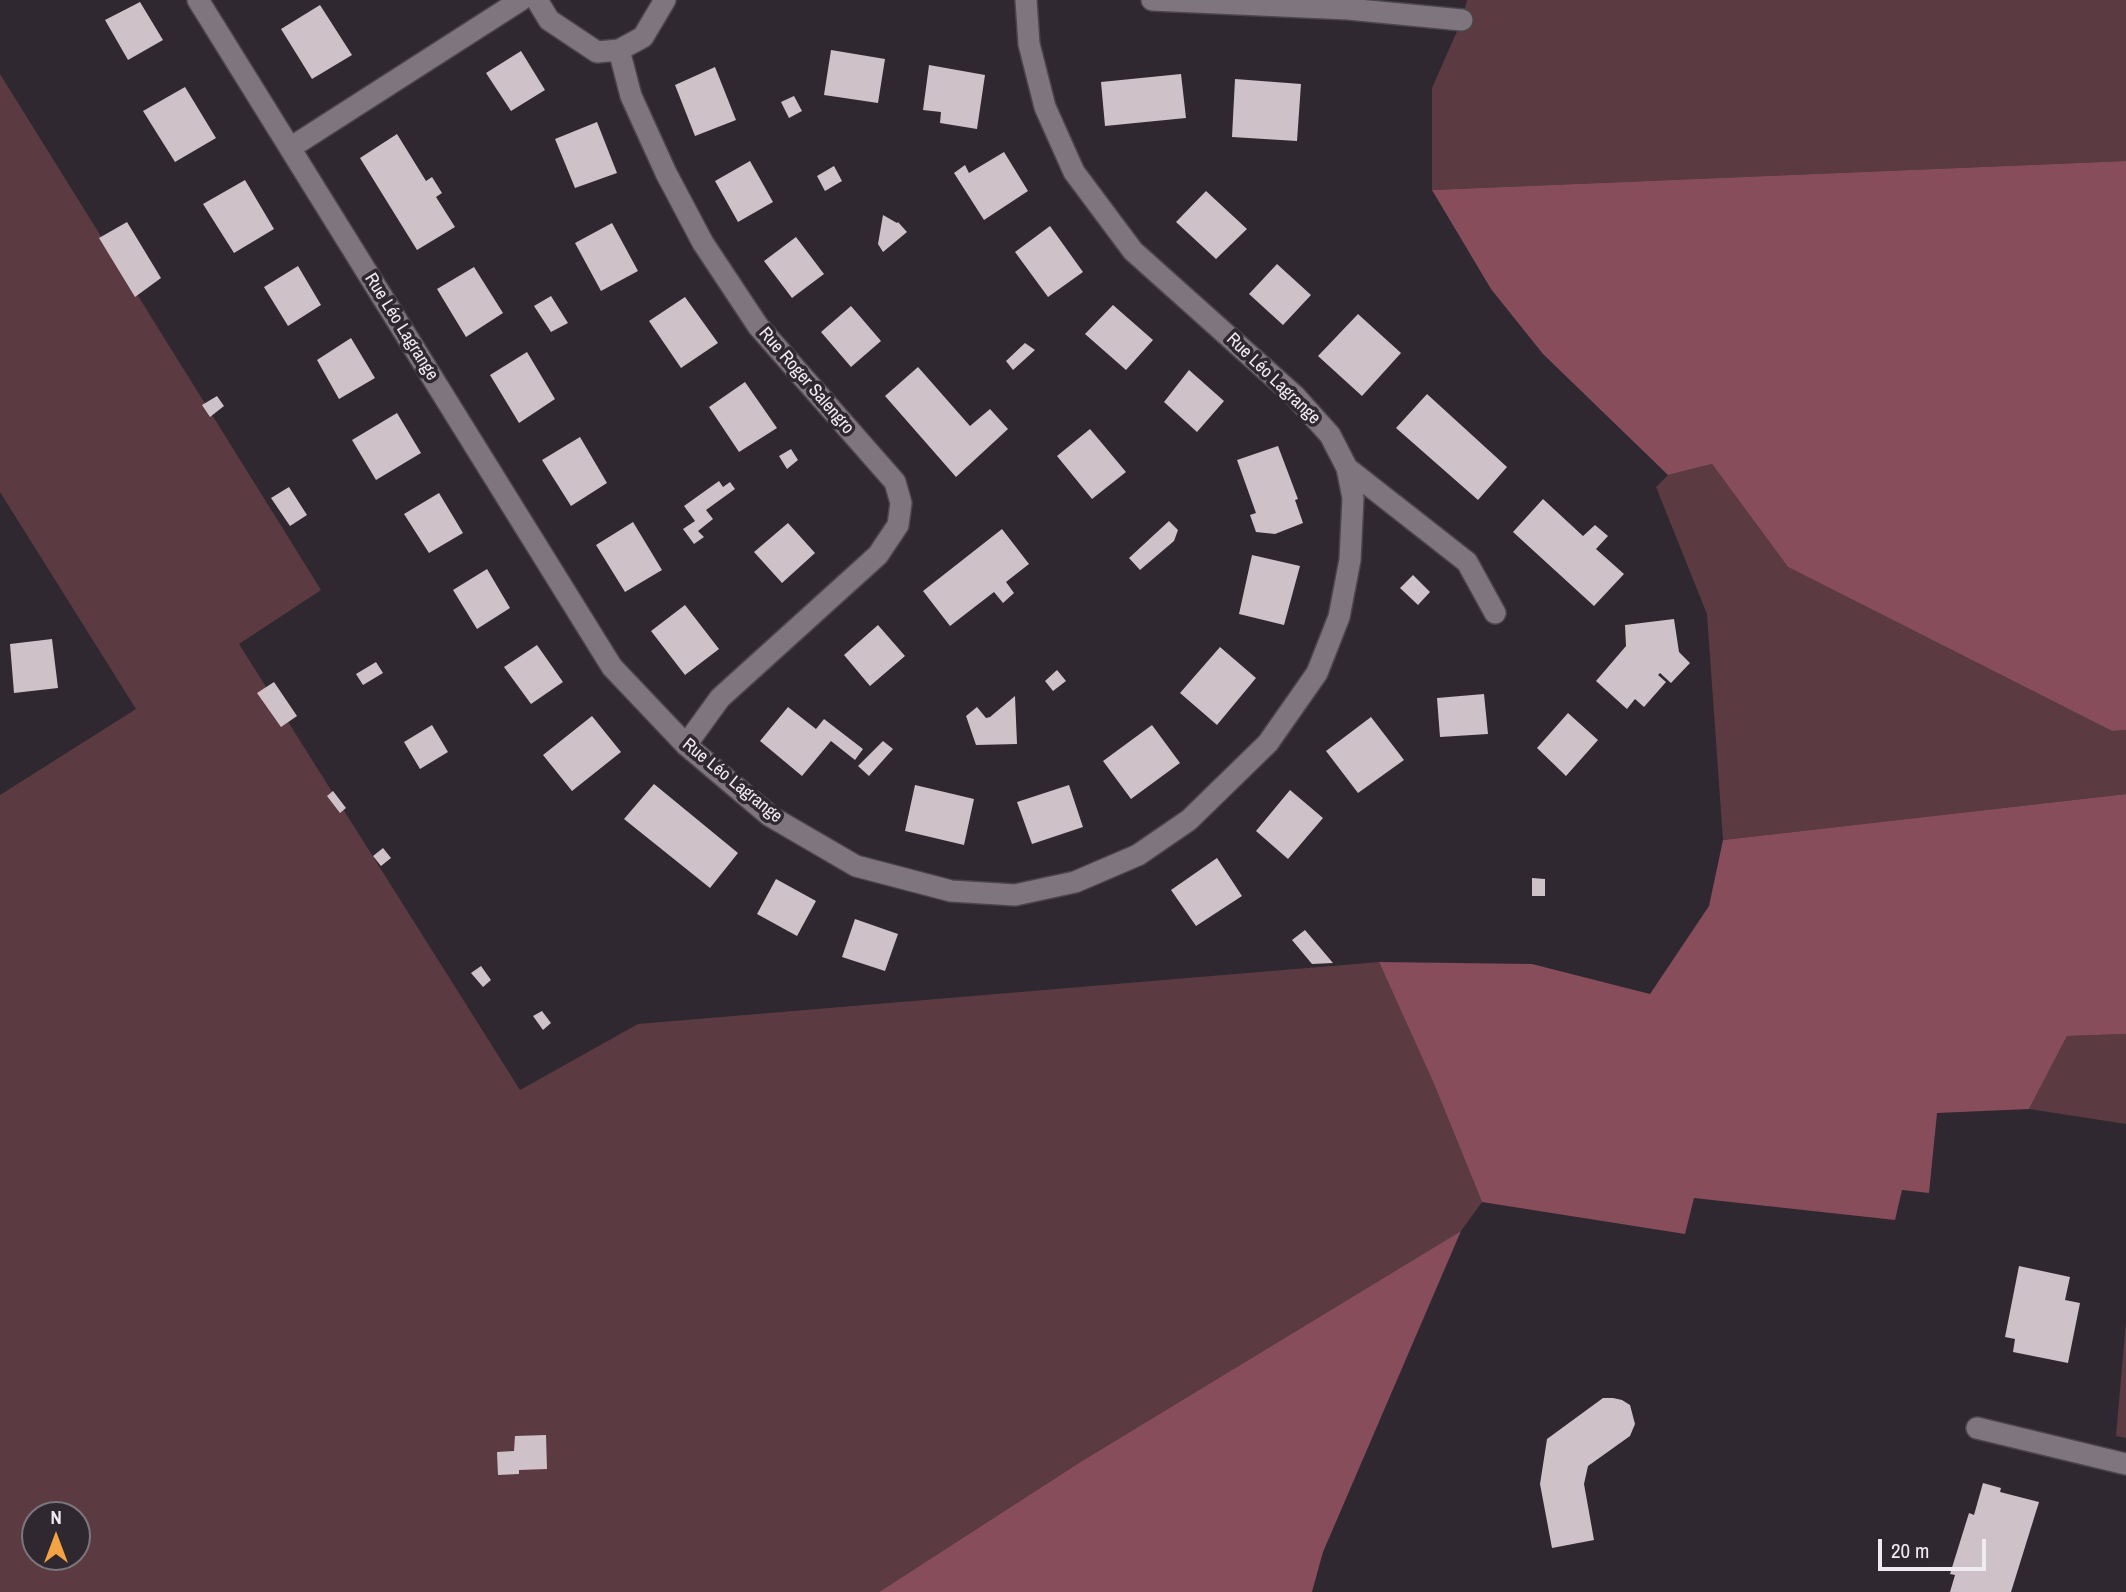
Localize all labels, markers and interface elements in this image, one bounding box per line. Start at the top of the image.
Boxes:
street label: Rue Léo Lagrange [359,269,443,385]
street label: Rue Roger Salengro [754,323,858,439]
street label: Rue Léo Lagrange [1222,329,1324,429]
street label: Rue Léo Lagrange [678,734,786,828]
north arrow [21,1501,91,1571]
text: N [50,1504,62,1530]
scale bar [1881,1526,1990,1570]
text: 20 m [1891,1536,1929,1565]

